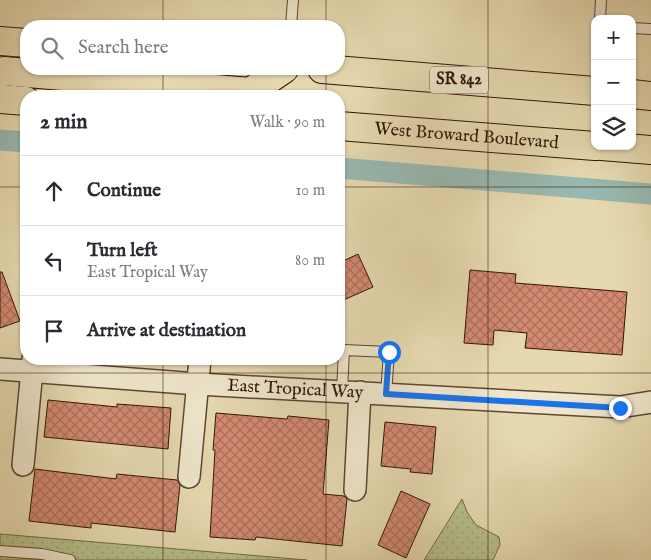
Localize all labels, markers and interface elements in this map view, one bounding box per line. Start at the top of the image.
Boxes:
map controls [591,15,636,150]
button: + [591,15,636,60]
search box [20,20,345,75]
icon: search [38,34,66,62]
text: Search here [78,36,169,60]
button: − [591,60,636,105]
road number: SR 842 [430,66,488,94]
button: layers [591,105,636,150]
text: 2 min [40,109,87,136]
text: Walk · 90 m [250,113,325,133]
street label: West Broward Boulevard [374,117,560,155]
icon: ahead [40,177,68,205]
text: Continue [87,179,161,203]
text: 10 m [295,181,325,201]
text: Turn left [87,239,158,263]
icon: left [40,247,68,275]
text: 80 m [295,251,325,271]
text: East Tropical Way [87,263,208,283]
icon: arrive [40,317,68,345]
text: Arrive at destination [87,319,246,343]
route start [378,341,401,364]
street label: East Tropical Way [227,374,364,404]
route end [609,397,632,420]

